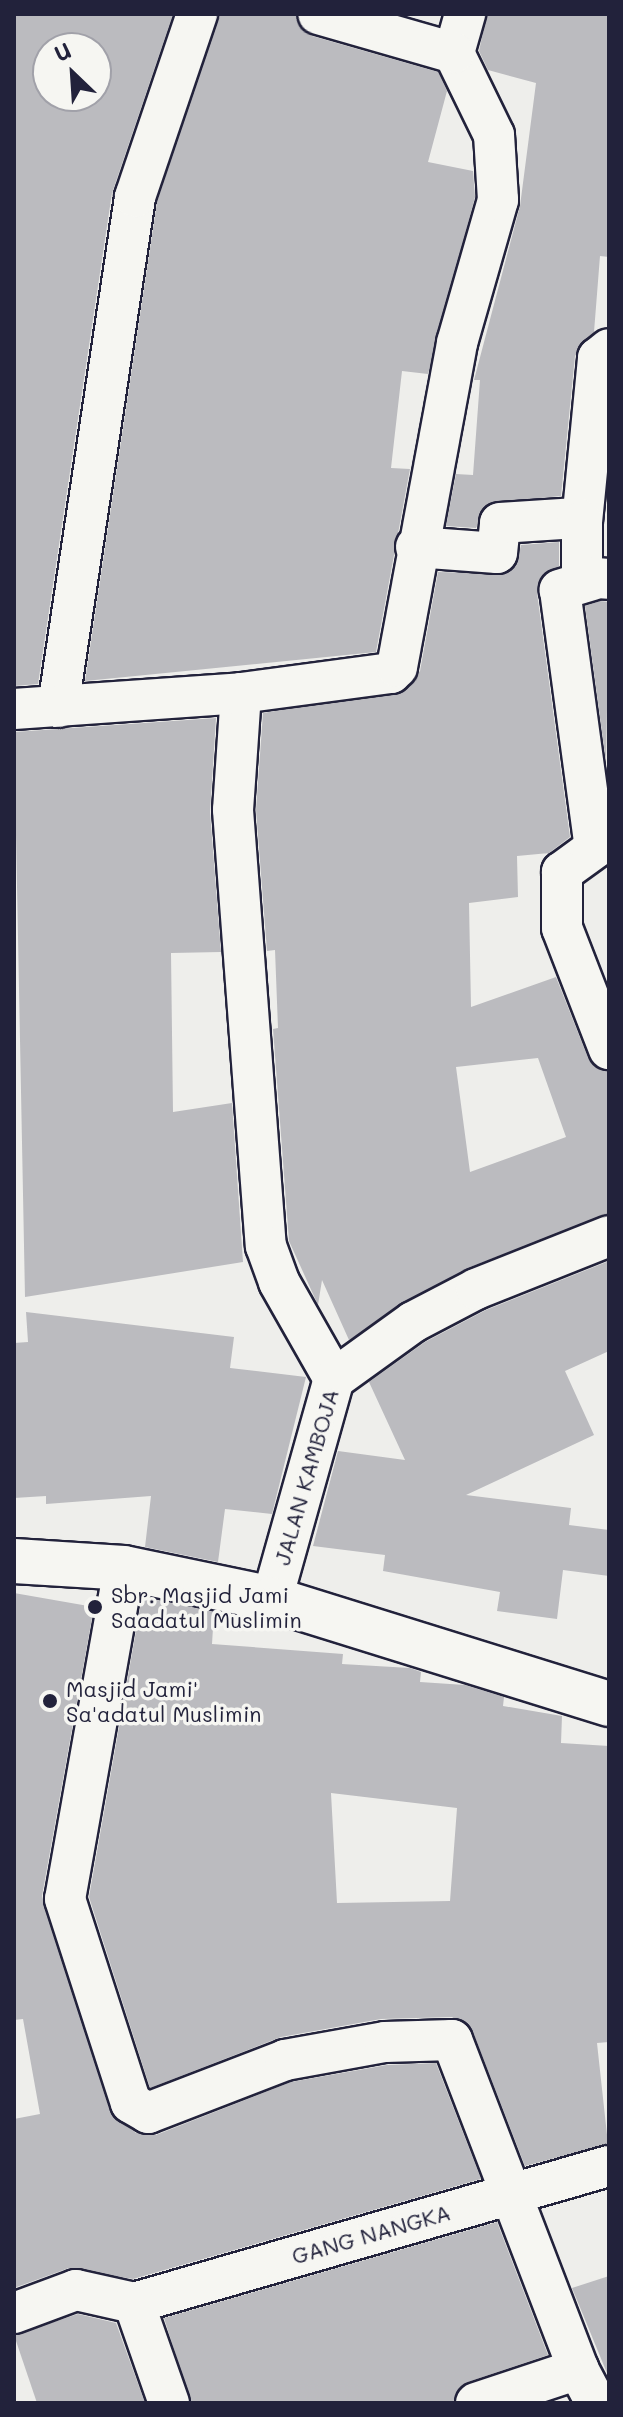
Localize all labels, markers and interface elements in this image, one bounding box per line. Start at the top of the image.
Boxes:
north arrow [32,32,112,112]
text: U [49,35,76,68]
street label: JALAN KAMBOJA [268,1386,344,1568]
place label: Sbr. Masjid Jami Saadatul Muslimin [111,1581,302,1632]
marker: Sbr. Masjid Jami Saadatul Muslimin [86,1598,104,1616]
place label: Masjid Jami' Sa'adatul Muslimin [66,1675,262,1726]
marker: Masjid Jami' Sa'adatul Muslimin [41,1692,59,1710]
street label: GANG NANGKA [289,2199,453,2269]

